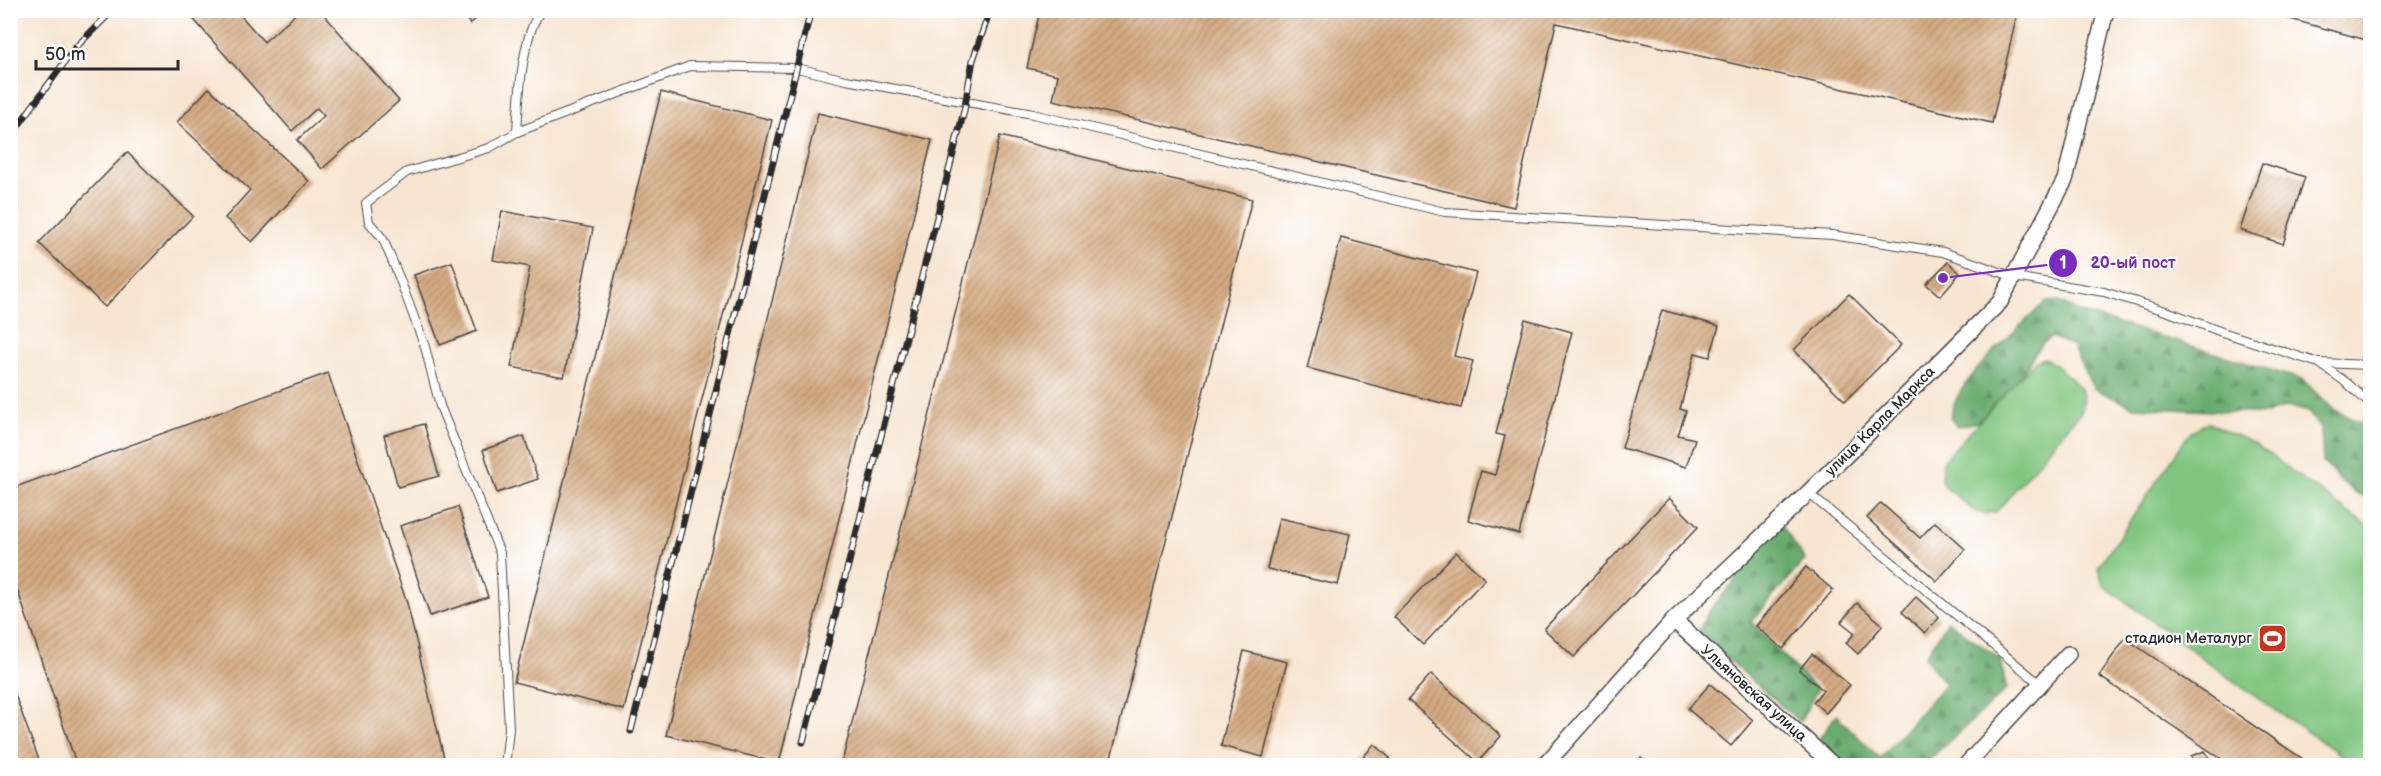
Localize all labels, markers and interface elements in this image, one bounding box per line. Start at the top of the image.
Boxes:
scale bar [36,33,178,71]
text: 50 m [45,44,86,65]
callout: 20-ый пост [2048,246,2188,280]
text: 1 [2059,253,2067,274]
text: 20-ый пост [2090,254,2176,273]
street label: улица Карла Маркса [1821,362,1939,480]
sports icon: стадион Металург [2257,622,2289,654]
place label: стадион Металург [2125,629,2252,648]
street label: Ульяновская улица [1697,641,1811,746]

